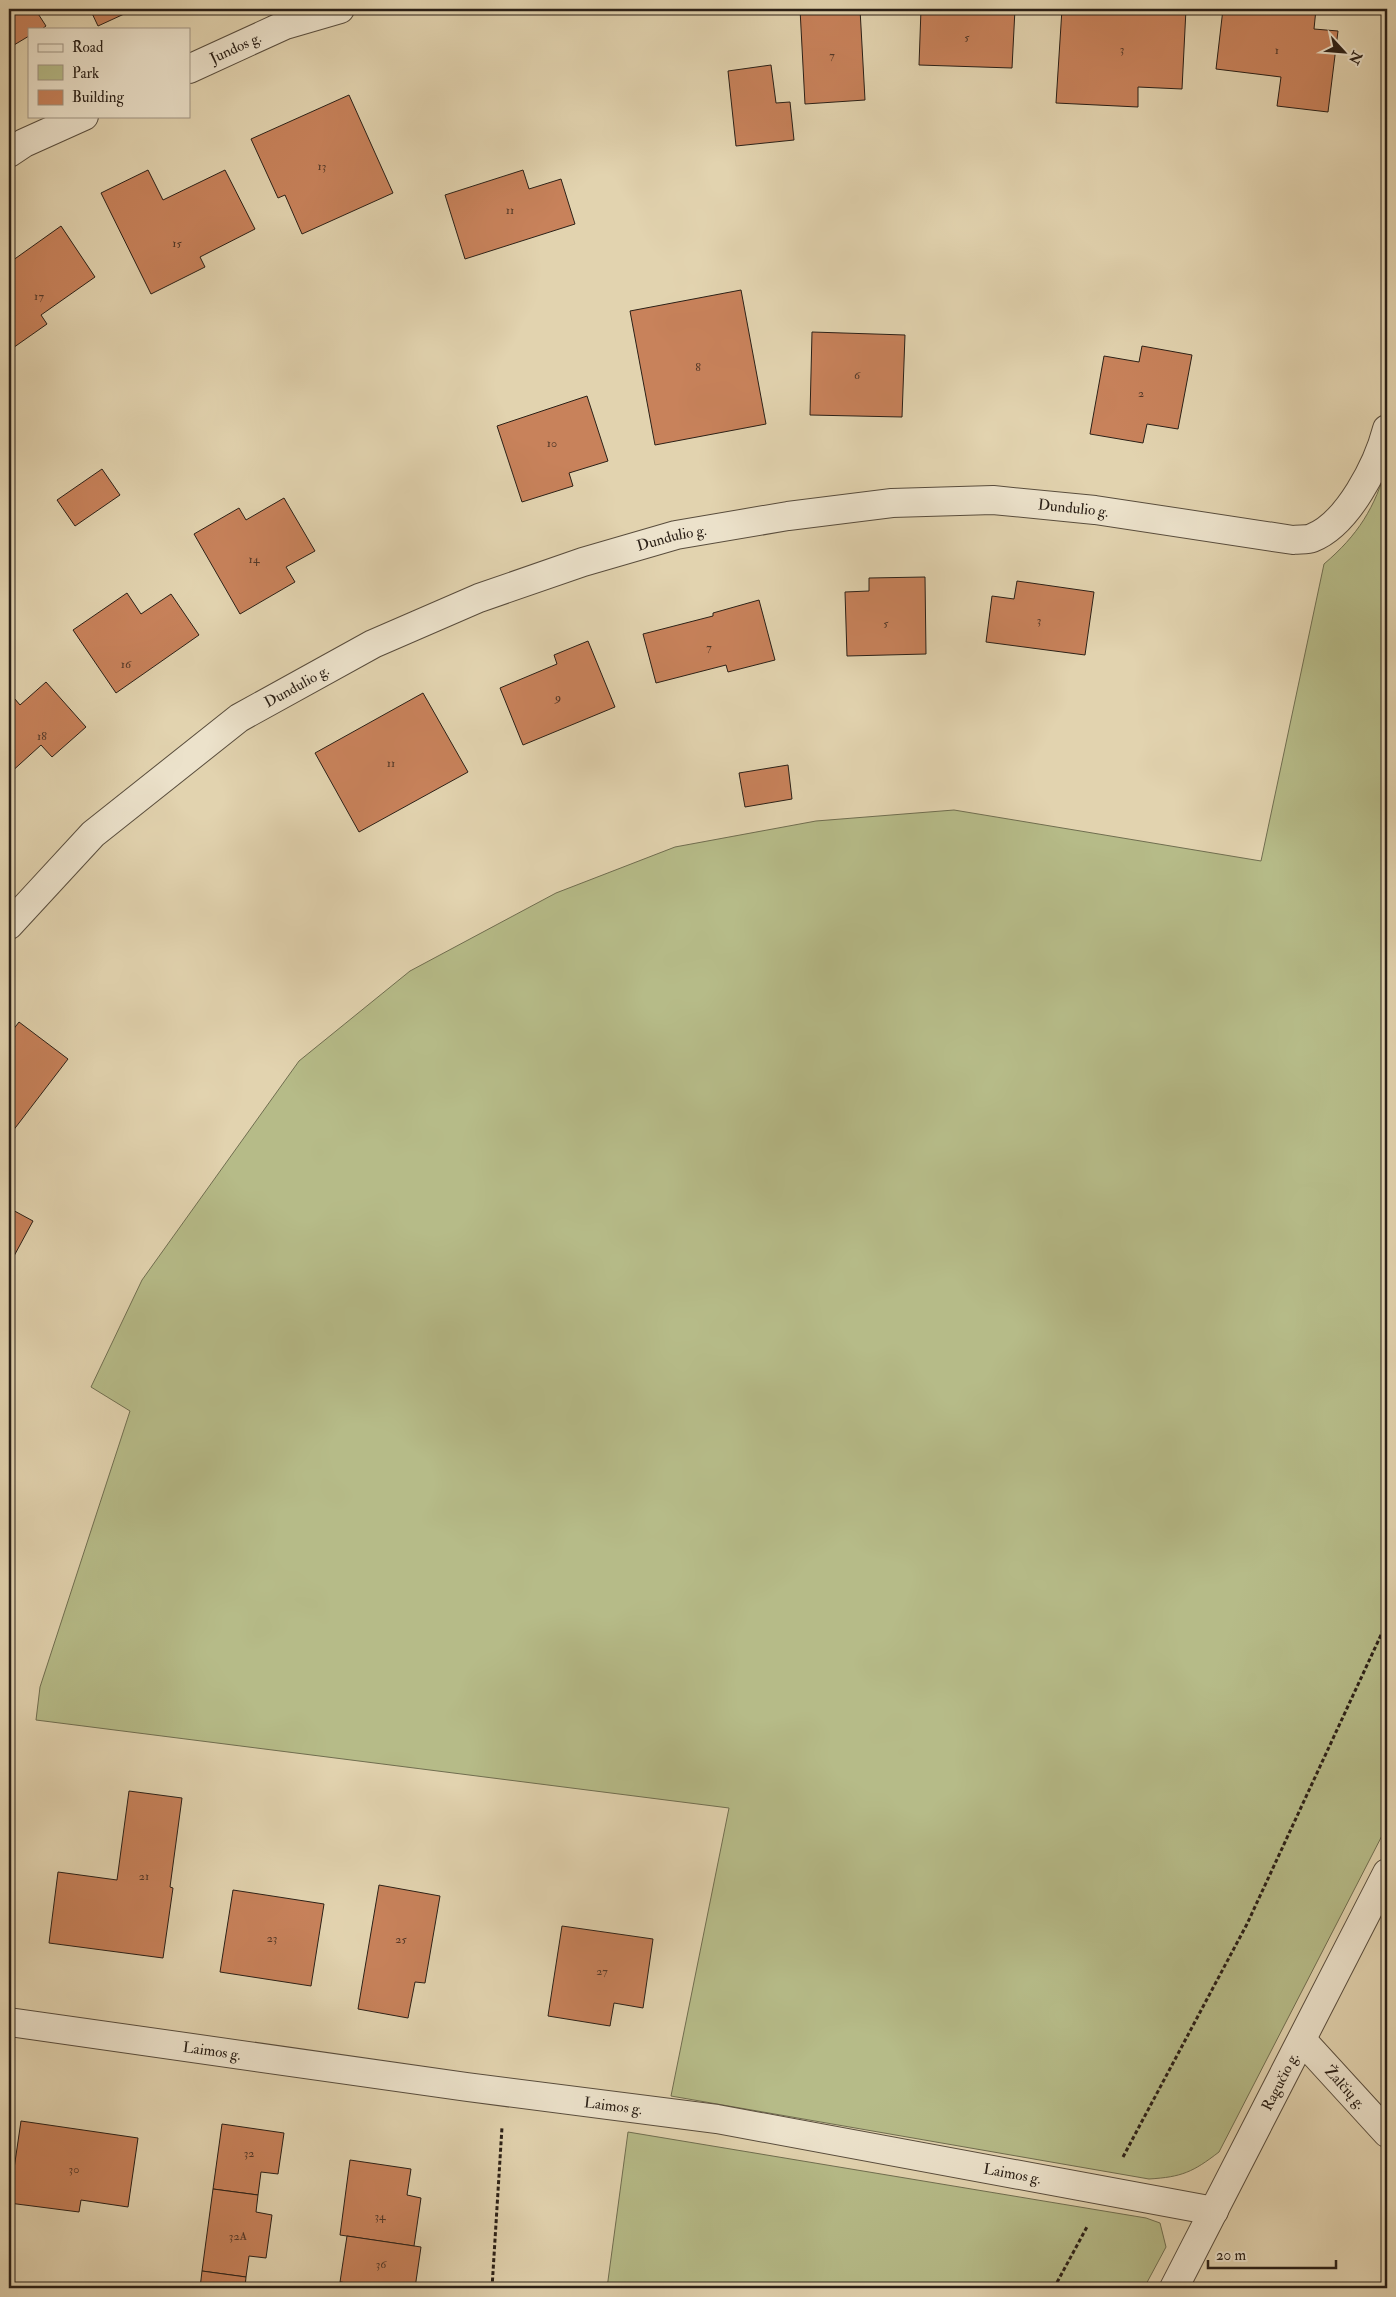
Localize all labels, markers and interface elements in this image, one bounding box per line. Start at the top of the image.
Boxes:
legend [28,28,190,118]
street label: Jundos g. [206,28,264,69]
north arrow [1318,28,1368,78]
house number: 5 [964,30,970,45]
text: Road [72,38,104,57]
house number: 3 [1120,42,1124,57]
house number: 1 [1275,43,1279,58]
text: N [1345,47,1366,67]
house number: 7 [829,48,835,63]
text: Park [72,64,99,83]
text: Building [72,88,124,107]
house number: 13 [318,159,326,174]
house number: 11 [506,203,514,218]
house number: 15 [172,236,182,251]
house number: 17 [34,289,44,304]
house number: 8 [695,360,701,375]
house number: 6 [854,368,861,383]
house number: 2 [1138,386,1144,401]
house number: 10 [547,436,557,451]
street label: Dundulio g. [1037,495,1110,521]
street label: Dundulio g. [635,520,708,555]
house number: 14 [249,552,260,567]
house number: 3 [1037,613,1041,628]
house number: 5 [883,616,889,631]
house number: 7 [706,640,712,655]
house number: 16 [121,657,132,672]
street label: Dundulio g. [261,661,332,712]
house number: 9 [554,690,561,705]
house number: 18 [37,729,47,744]
house number: 11 [387,756,395,771]
house number: 21 [139,1869,149,1884]
house number: 23 [267,1931,277,1946]
house number: 25 [395,1932,407,1947]
house number: 27 [596,1964,608,1979]
street label: Laimos g. [182,2037,242,2064]
street label: Ragučio g. [1257,2049,1303,2114]
street label: Žalčių g. [1321,2060,1370,2113]
street label: Laimos g. [583,2093,643,2119]
house number: 32 [244,2146,254,2161]
street label: Laimos g. [982,2159,1043,2188]
house number: 30 [69,2162,79,2177]
house number: 34 [374,2209,386,2224]
house number: 32A [229,2229,248,2244]
scale bar [1208,2237,1336,2269]
text: 20 m [1216,2246,1246,2265]
house number: 36 [376,2257,387,2272]

